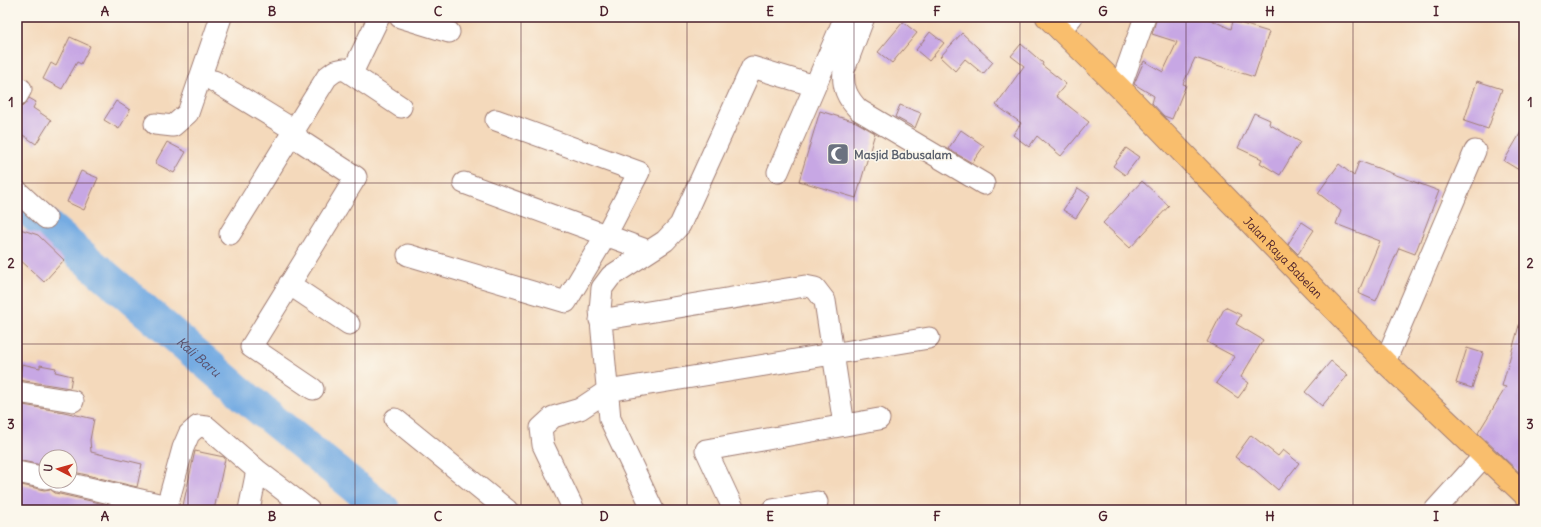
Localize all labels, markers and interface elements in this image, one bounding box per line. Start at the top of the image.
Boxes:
text: A [101,3,110,20]
text: B [268,3,277,20]
text: C [434,3,443,20]
text: D [599,3,609,20]
text: E [766,3,774,20]
text: F [933,3,941,20]
text: G [1098,3,1108,20]
text: H [1265,3,1275,20]
text: I [1433,3,1439,20]
text: 1 [8,94,14,111]
text: 1 [1527,94,1533,111]
mosque icon: Masjid Babusalam [825,141,851,167]
place label: Masjid Babusalam [854,147,952,162]
street label: Jalan Raya Babelan [1241,213,1326,301]
text: 2 [7,255,15,272]
text: 2 [1526,255,1534,272]
water label: Kali Baru [173,333,226,381]
text: 3 [7,416,15,433]
text: 3 [1526,416,1534,433]
north arrow [38,449,78,489]
text: U [41,463,55,472]
text: A [101,508,110,525]
text: B [268,508,277,525]
text: C [434,508,443,525]
text: D [599,508,609,525]
text: E [766,508,774,525]
text: F [933,508,941,525]
text: G [1098,508,1108,525]
text: H [1265,508,1275,525]
text: I [1433,508,1439,525]

